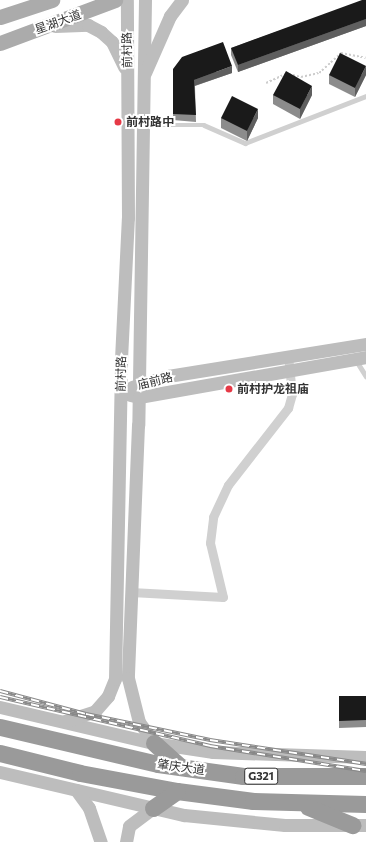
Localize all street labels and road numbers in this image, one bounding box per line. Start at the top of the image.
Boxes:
street label: 星湖大道 [33,7,83,37]
street label: 前村路 [119,32,135,68]
street label: 前村路 [113,356,129,392]
street label: 庙前路 [136,370,174,392]
street label: 肇庆大道 [156,757,206,777]
road number: G321 [244,767,278,785]

